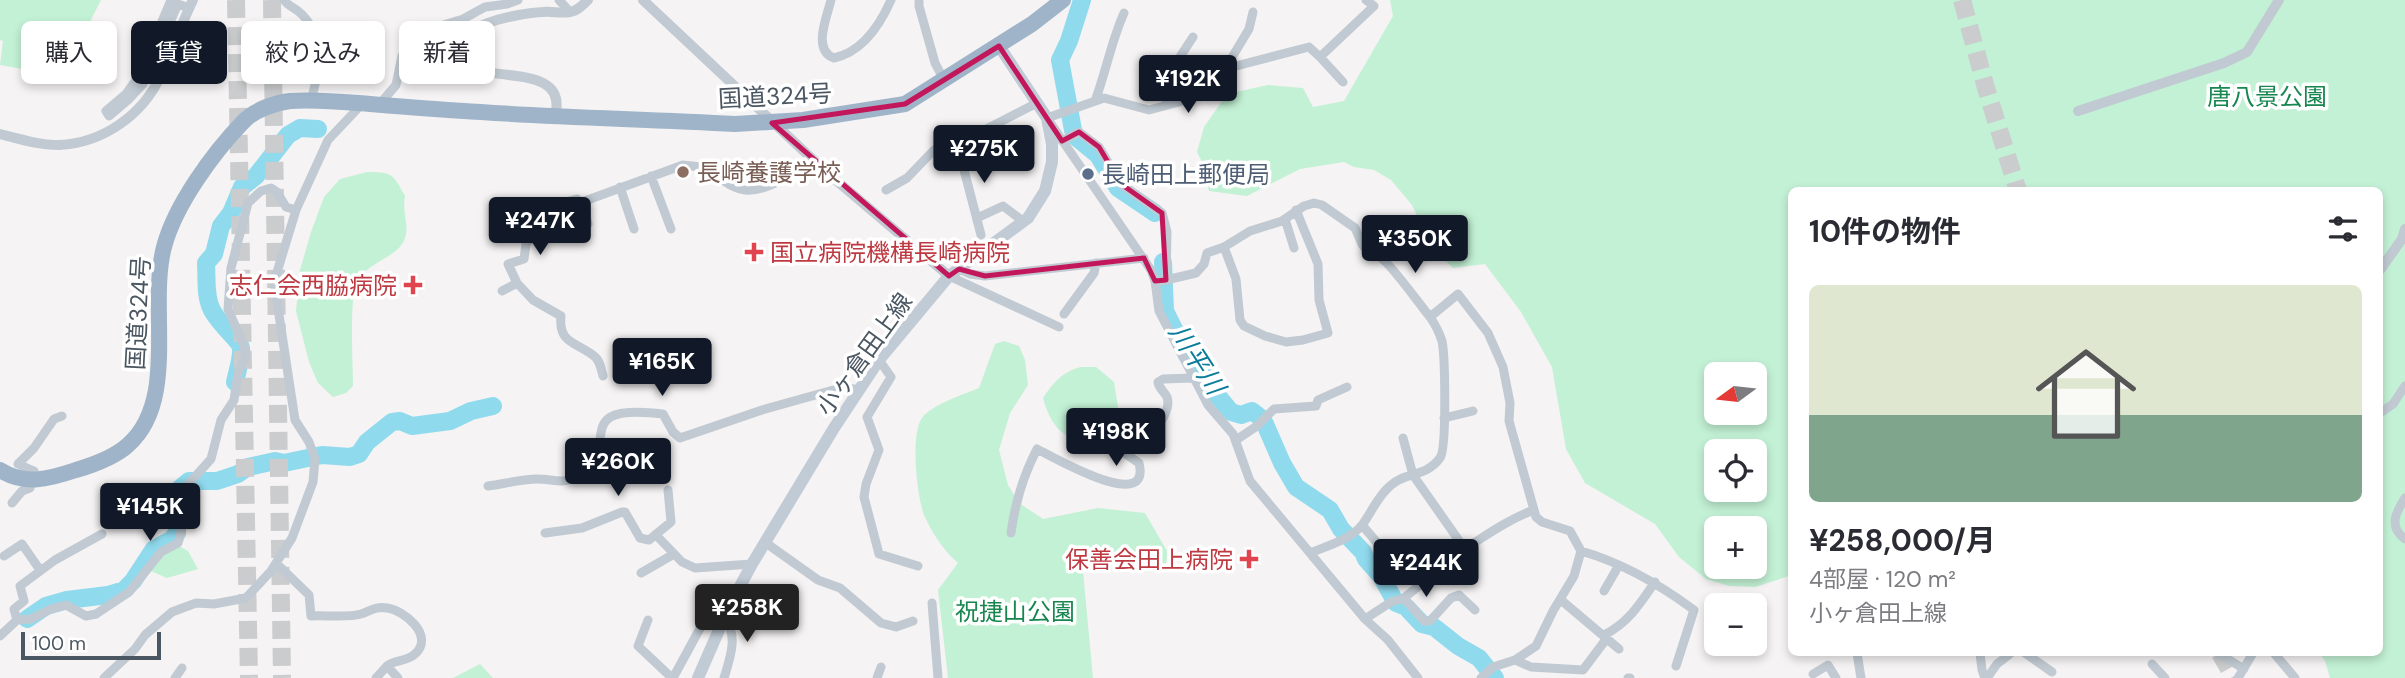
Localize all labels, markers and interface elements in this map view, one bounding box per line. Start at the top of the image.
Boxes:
chip: 購入 [21,21,117,84]
chip: 賃貸 [131,21,227,84]
chip: 絞り込み [241,21,385,84]
chip: 新着 [399,21,495,84]
pin: ¥192K [1139,55,1237,115]
text: ¥192K [1155,63,1221,93]
street label: 国道324号 [717,78,833,114]
park label: 唐八景公園 [2207,81,2327,112]
pin: ¥275K [935,125,1033,185]
text: ¥275K [949,133,1019,163]
place label: 長崎養護学校 [697,157,841,188]
place label: 長崎田上郵便局 [1102,159,1270,190]
marker: 長崎養護学校 [675,164,691,180]
marker: 長崎田上郵便局 [1080,166,1096,182]
pin: ¥247K [491,198,589,257]
text: ¥247K [505,205,575,235]
icon: filters [2324,210,2362,248]
text: 10件の物件 [1809,212,1961,251]
pin: ¥350K [1366,216,1464,275]
text: ¥350K [1378,223,1452,253]
place label: 国立病院機構長崎病院 [770,237,1010,268]
marker: 国立病院機構長崎病院 [744,242,764,262]
street label: 国道324号 [120,255,156,371]
place label: 志仁会西脇病院 [229,270,397,301]
marker: 志仁会西脇病院 [403,275,423,295]
street label: 小ヶ倉田上線 [809,287,919,421]
water label: 川平川 [1161,317,1234,403]
icon: home [2023,331,2149,457]
pin: ¥165K [613,338,711,398]
text: ¥165K [629,346,695,376]
north arrow [1704,362,1768,425]
map controls [1704,362,1767,656]
pin: ¥198K [1067,408,1165,468]
text: ¥198K [1082,416,1150,446]
pin: ¥260K [569,438,667,498]
button: locate [1704,439,1767,502]
text: ¥260K [581,446,655,476]
pin: ¥145K [101,484,199,543]
text: ¥145K [116,491,184,521]
button: + [1704,516,1767,579]
text: ¥258,000/月 [1809,521,1996,560]
pin: ¥244K [1377,540,1475,599]
place label: 保善会田上病院 [1065,544,1233,575]
text: ¥244K [1390,547,1462,577]
marker: 保善会田上病院 [1239,549,1259,569]
text: 4部屋 · 120 m² [1809,564,1956,594]
pin: ¥258K [698,584,796,644]
text: ¥258K [711,592,783,622]
button: − [1704,593,1767,656]
park label: 祝捷山公園 [955,596,1075,627]
text: 小ヶ倉田上線 [1809,598,1947,628]
scale bar [21,629,161,661]
text: 100 m [32,631,86,656]

